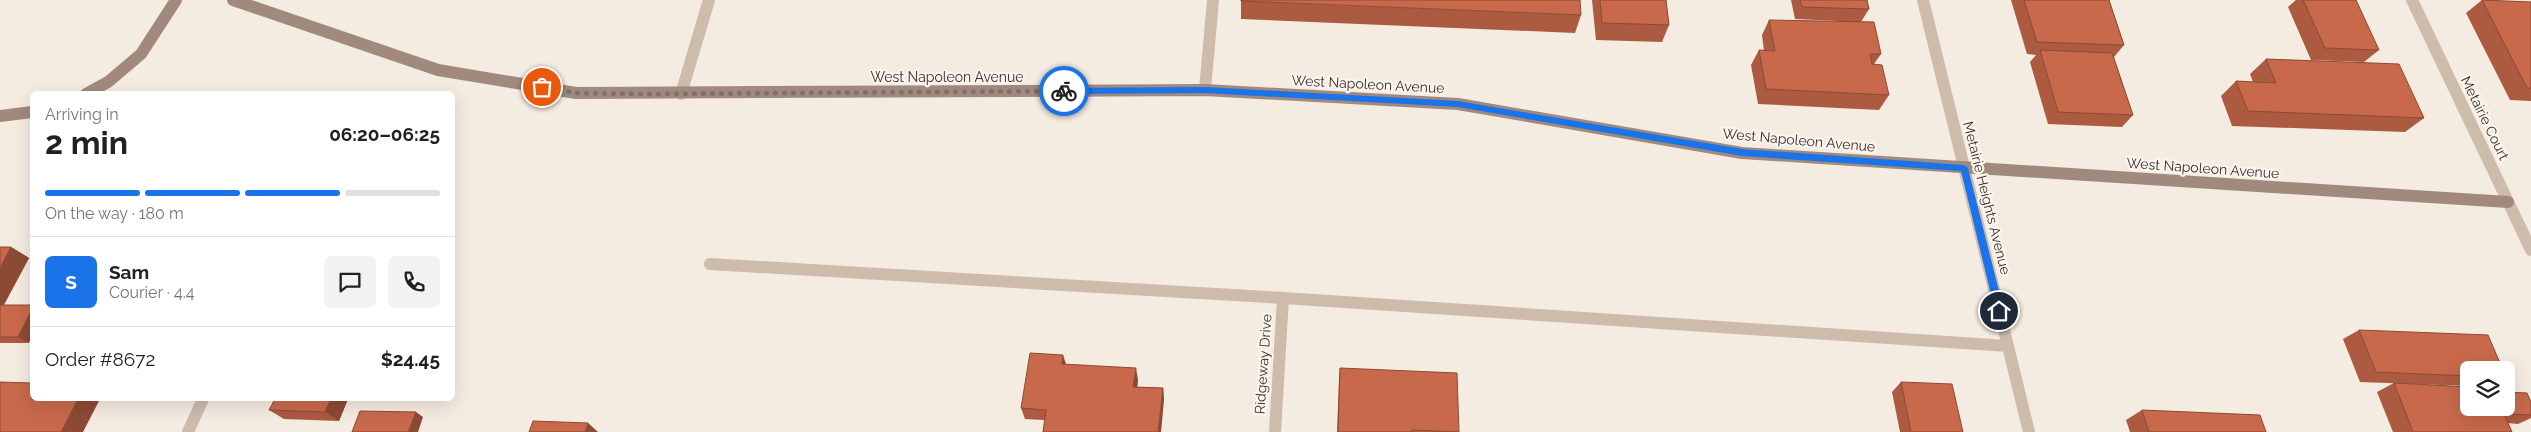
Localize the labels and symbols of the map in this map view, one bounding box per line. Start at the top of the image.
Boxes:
pin [521,66,563,108]
courier [1039,66,1089,116]
street label: West Napoleon Avenue [870,69,1024,85]
street label: West Napoleon Avenue [1291,72,1445,96]
street label: Metairie Court [2458,73,2512,163]
street label: Metairie Heights Avenue [1960,120,2014,276]
street label: West Napoleon Avenue [1722,125,1876,155]
street label: West Napoleon Avenue [2126,155,2280,181]
pin [1978,290,2020,332]
street label: Ridgeway Drive [1252,313,1274,415]

